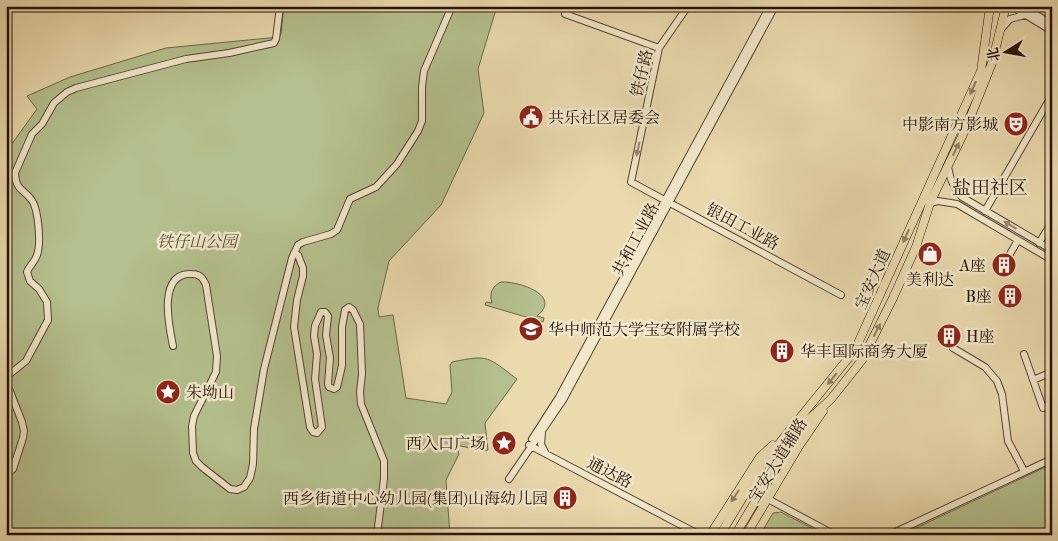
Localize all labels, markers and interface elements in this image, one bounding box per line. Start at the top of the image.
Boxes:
north arrow [980,28,1030,78]
text: 北 [984,46,1003,63]
street label: 铁仔路 [627,48,656,99]
one-way arrow [969,81,977,95]
public building icon: 共乐社区居委会 [518,104,544,130]
place label: 共乐社区居委会 [548,108,660,127]
theatre icon: 中影南方影城 [1003,111,1029,137]
place label: 中影南方影城 [902,115,998,134]
one-way arrow [634,142,642,158]
one-way arrow [952,142,960,156]
district label: 盐田社区 [952,177,1028,199]
street label: 共和工业路 [608,199,663,279]
street label: 银田工业路 [703,199,783,254]
one-way arrow [1003,221,1016,230]
one-way arrow [902,229,910,243]
park label: 铁仔山公园 [157,232,240,251]
shop icon: 美利达 [917,241,943,267]
street label: 宝安大道 [851,246,894,312]
building icon: A座 [991,252,1017,278]
place label: A座 [959,256,986,275]
place label: 美利达 [906,270,954,289]
building icon: B座 [997,283,1023,309]
place label: B座 [966,287,992,306]
school or university icon: 华中师范大学宝安附属学校 [518,316,544,342]
place label: 华中师范大学宝安附属学校 [548,320,740,339]
one-way arrow [873,323,881,337]
building icon: H座 [936,323,962,349]
place label: H座 [966,327,995,346]
building icon: 华丰国际商务大厦 [769,338,795,364]
place label: 华丰国际商务大厦 [800,342,928,361]
one-way arrow [826,372,837,385]
place icon: 朱坳山 [155,379,181,405]
place label: 朱坳山 [186,383,234,402]
street label: 宝安大道辅路 [744,415,811,506]
place icon: 西入口广场 [491,430,517,456]
place label: 西入口广场 [406,434,486,453]
street label: 通达路 [584,453,635,492]
building icon: 西乡街道中心幼儿园(集团)山海幼儿园 [552,485,578,511]
place label: 西乡街道中心幼儿园(集团)山海幼儿园 [283,489,548,508]
one-way arrow [730,489,740,502]

